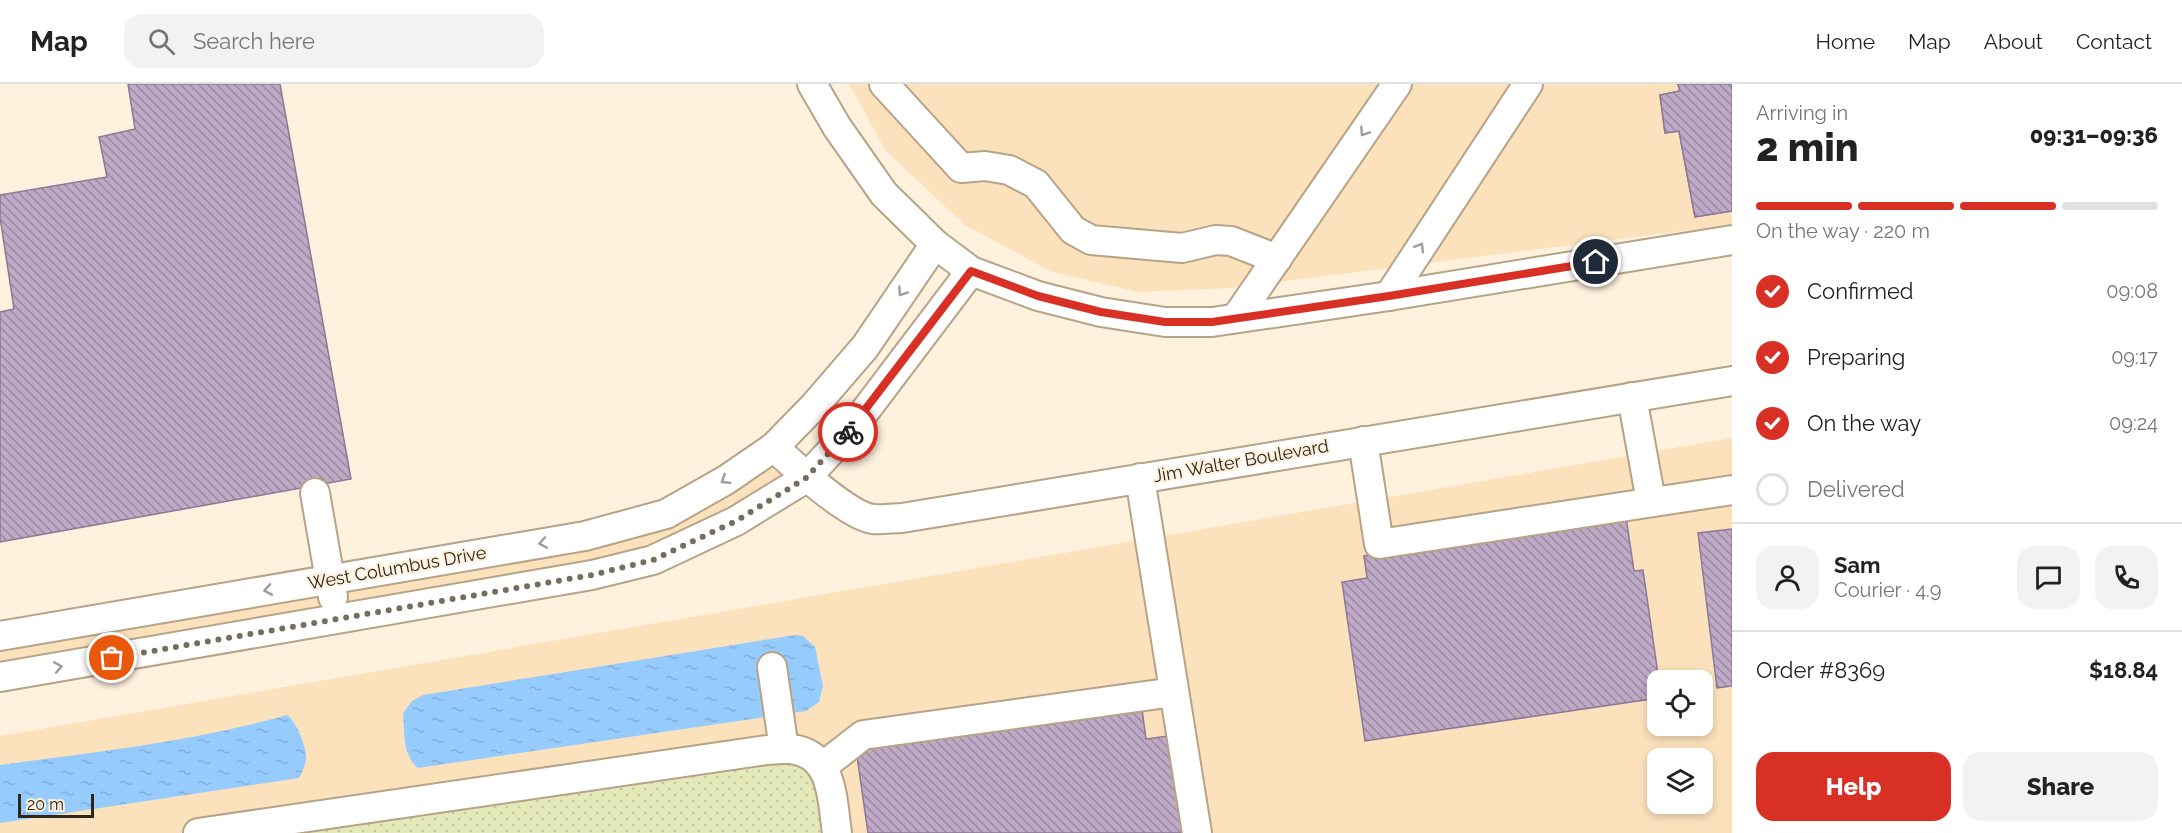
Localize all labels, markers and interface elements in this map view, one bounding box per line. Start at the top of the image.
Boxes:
search box [124,14,544,68]
text: Map [30,25,88,58]
icon: search [145,25,178,58]
text: Search here [193,28,315,54]
text: Home [1816,29,1875,54]
text: Map [1908,29,1951,54]
text: About [1984,29,2043,54]
text: Contact [2076,29,2152,54]
text: Arriving in [1756,101,1848,125]
text: 09:31–09:36 [2030,122,2158,148]
text: 2 min [1756,124,1859,170]
one-way arrow [1360,126,1371,137]
text: On the way · 220 m [1756,219,1930,243]
pin [1570,236,1621,287]
one-way arrow [1413,243,1425,253]
icon: home [1579,245,1612,278]
icon: check [1756,275,1789,308]
text: Confirmed [1807,278,1914,304]
text: 09:08 [2106,279,2158,303]
one-way arrow [898,285,909,296]
icon: check [1756,341,1789,374]
text: Preparing [1807,344,1905,370]
text: 09:17 [2111,345,2158,369]
courier [818,402,878,462]
icon: check [1756,407,1789,440]
text: On the way [1807,410,1921,436]
text: 09:24 [2109,411,2158,435]
icon: bike [832,416,865,449]
street label: Jim Walter Boulevard [1152,435,1330,486]
one-way arrow [721,472,731,484]
text: Delivered [1807,476,1905,502]
one-way arrow [538,537,548,549]
street label: West Columbus Drive [306,541,488,594]
button: person [1756,546,1819,609]
button: chat [2017,546,2080,609]
button: phone [2095,546,2158,609]
text: Sam [1834,552,1881,578]
text: Courier · 4.9 [1834,578,1942,602]
one-way arrow [263,584,273,596]
pin [86,632,137,683]
icon: bag [95,641,128,674]
text: Order #8369 [1756,657,1885,683]
text: $18.84 [2089,657,2158,683]
one-way arrow [52,661,62,674]
map controls [1647,670,1713,814]
button: locate [1647,670,1713,736]
button: layers [1647,748,1713,814]
button: Help [1756,752,1951,821]
button: Share [1963,752,2158,821]
scale bar [18,791,94,818]
text: 20 m [27,795,64,814]

